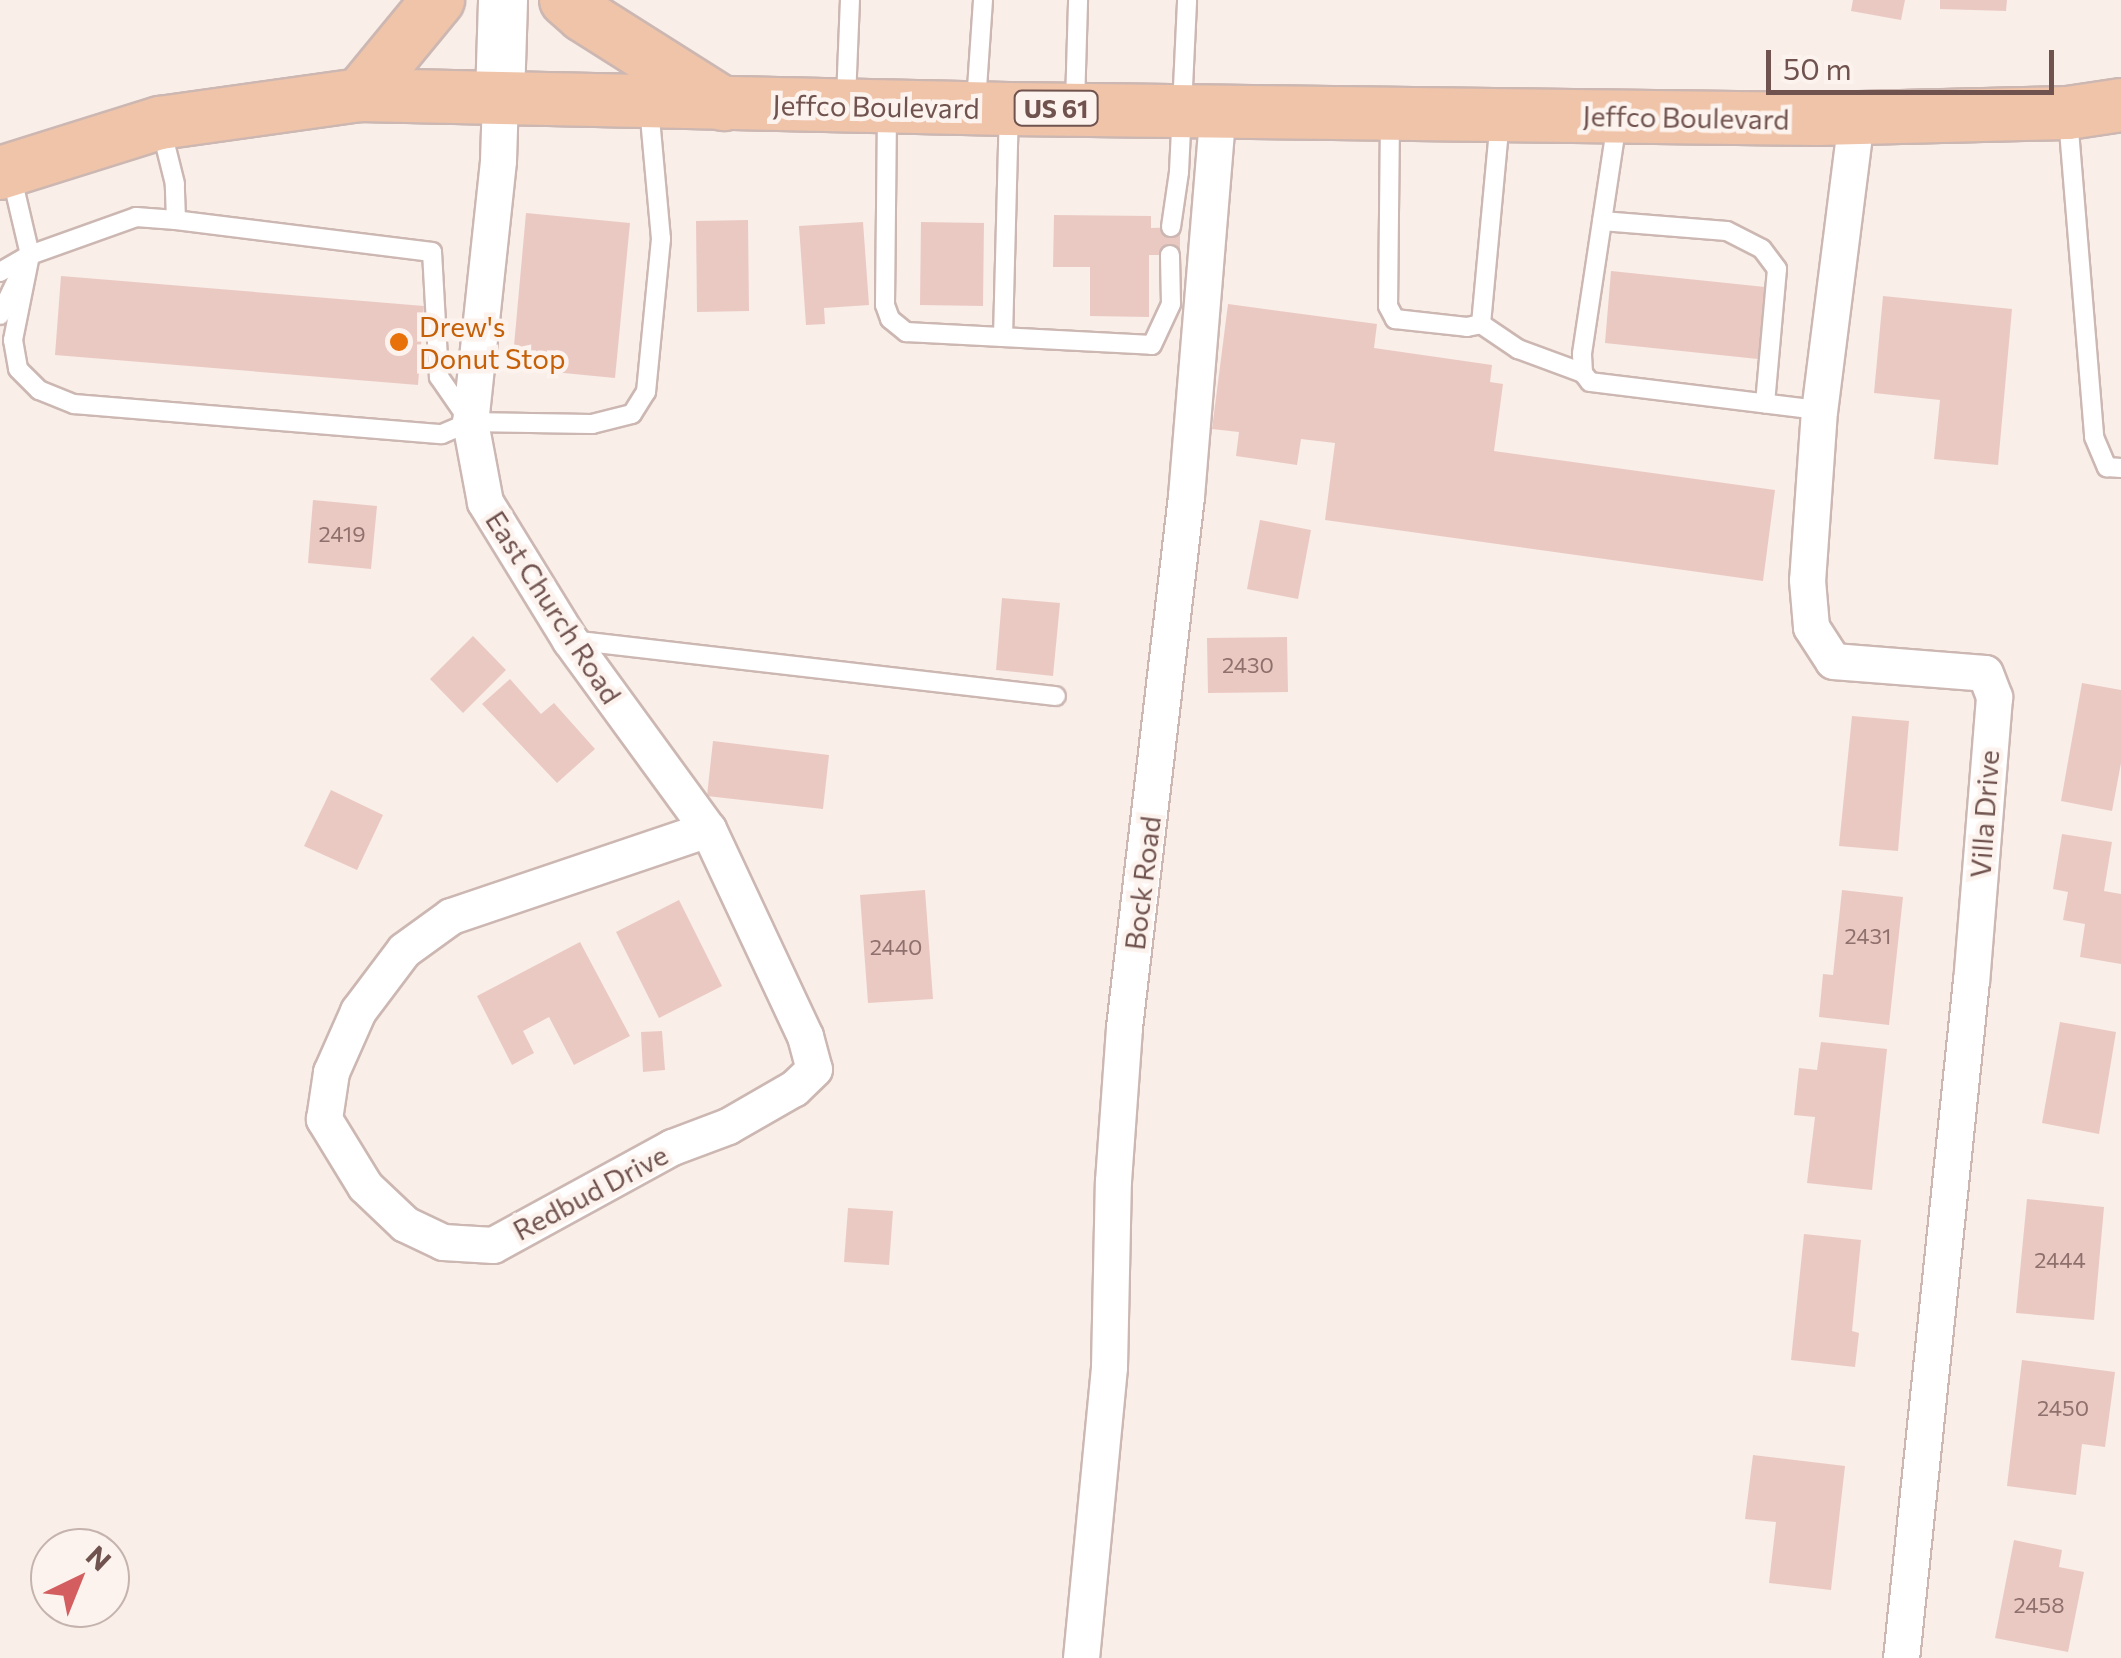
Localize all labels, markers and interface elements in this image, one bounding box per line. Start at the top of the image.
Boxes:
scale bar [1771,30,2058,92]
text: 50 m [1783,49,1852,86]
street label: Jeffco Boulevard [772,87,980,125]
road number: US 61 [1014,88,1098,128]
street label: Jeffco Boulevard [1582,98,1790,136]
place label: Drew's Donut Stop [419,309,566,375]
marker: Drew's Donut Stop [388,331,410,353]
street label: East Church Road [479,504,629,710]
house number: 2419 [318,521,366,547]
house number: 2430 [1222,652,1274,678]
street label: Villa Drive [1963,749,2005,879]
street label: Bock Road [1117,814,1167,952]
house number: 2431 [1845,923,1891,949]
house number: 2440 [870,934,922,960]
street label: Redbud Drive [507,1137,673,1247]
house number: 2444 [2034,1247,2086,1273]
house number: 2450 [2037,1395,2089,1421]
north arrow [30,1528,130,1628]
text: N [80,1538,118,1577]
house number: 2458 [2013,1592,2065,1618]

